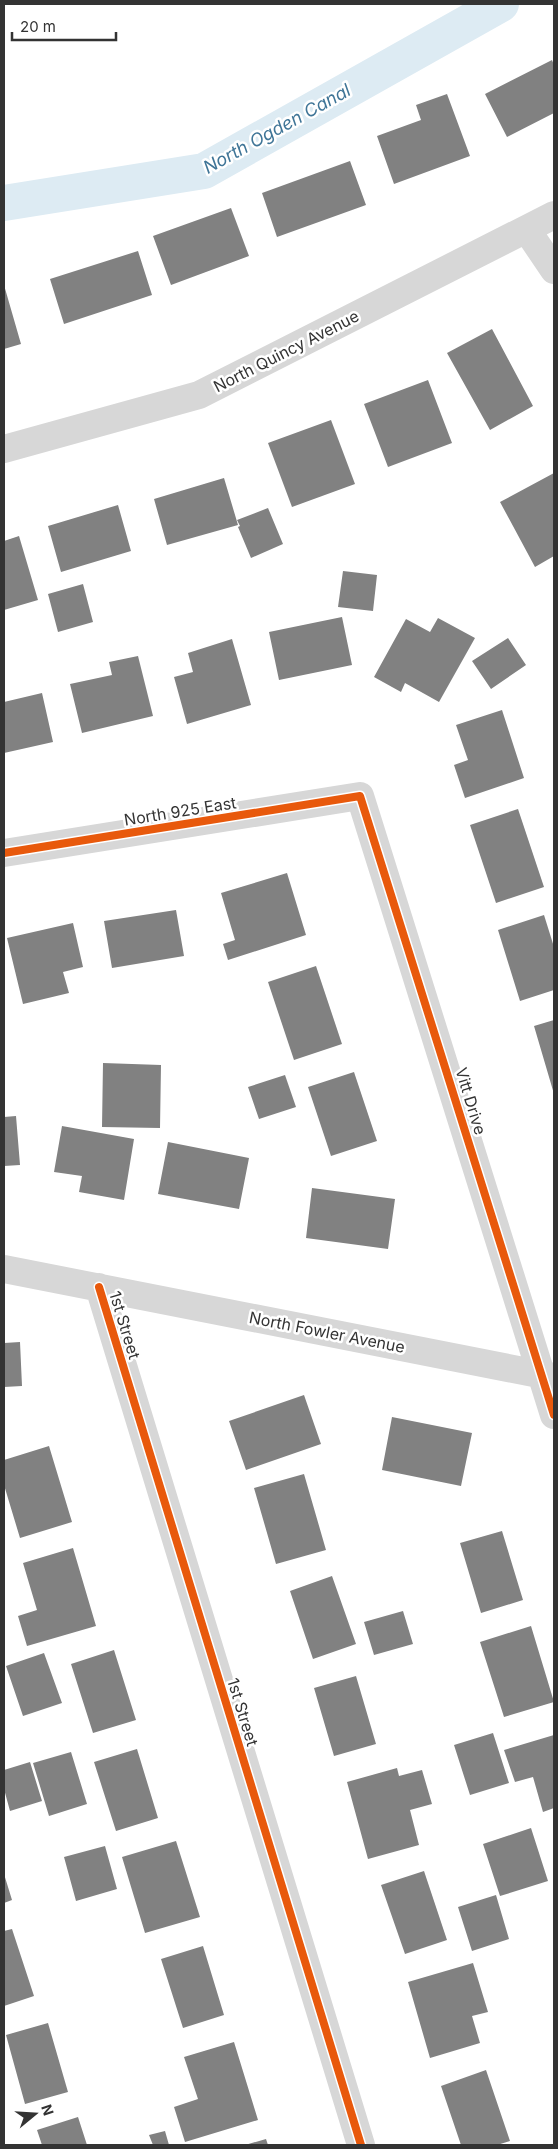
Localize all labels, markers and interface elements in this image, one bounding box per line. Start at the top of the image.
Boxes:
scale bar [12,10,116,42]
text: 20 m [20,17,56,36]
water label: North Ogden Canal [199,79,355,178]
street label: North Quincy Avenue [210,306,362,396]
street label: North 925 East [122,792,238,830]
street label: Vitt Drive [451,1065,491,1137]
street label: 1st Street [105,1289,145,1361]
street label: North Fowler Avenue [247,1307,407,1357]
street label: 1st Street [223,1676,263,1748]
north arrow [10,2089,60,2139]
text: N [38,2102,58,2118]

